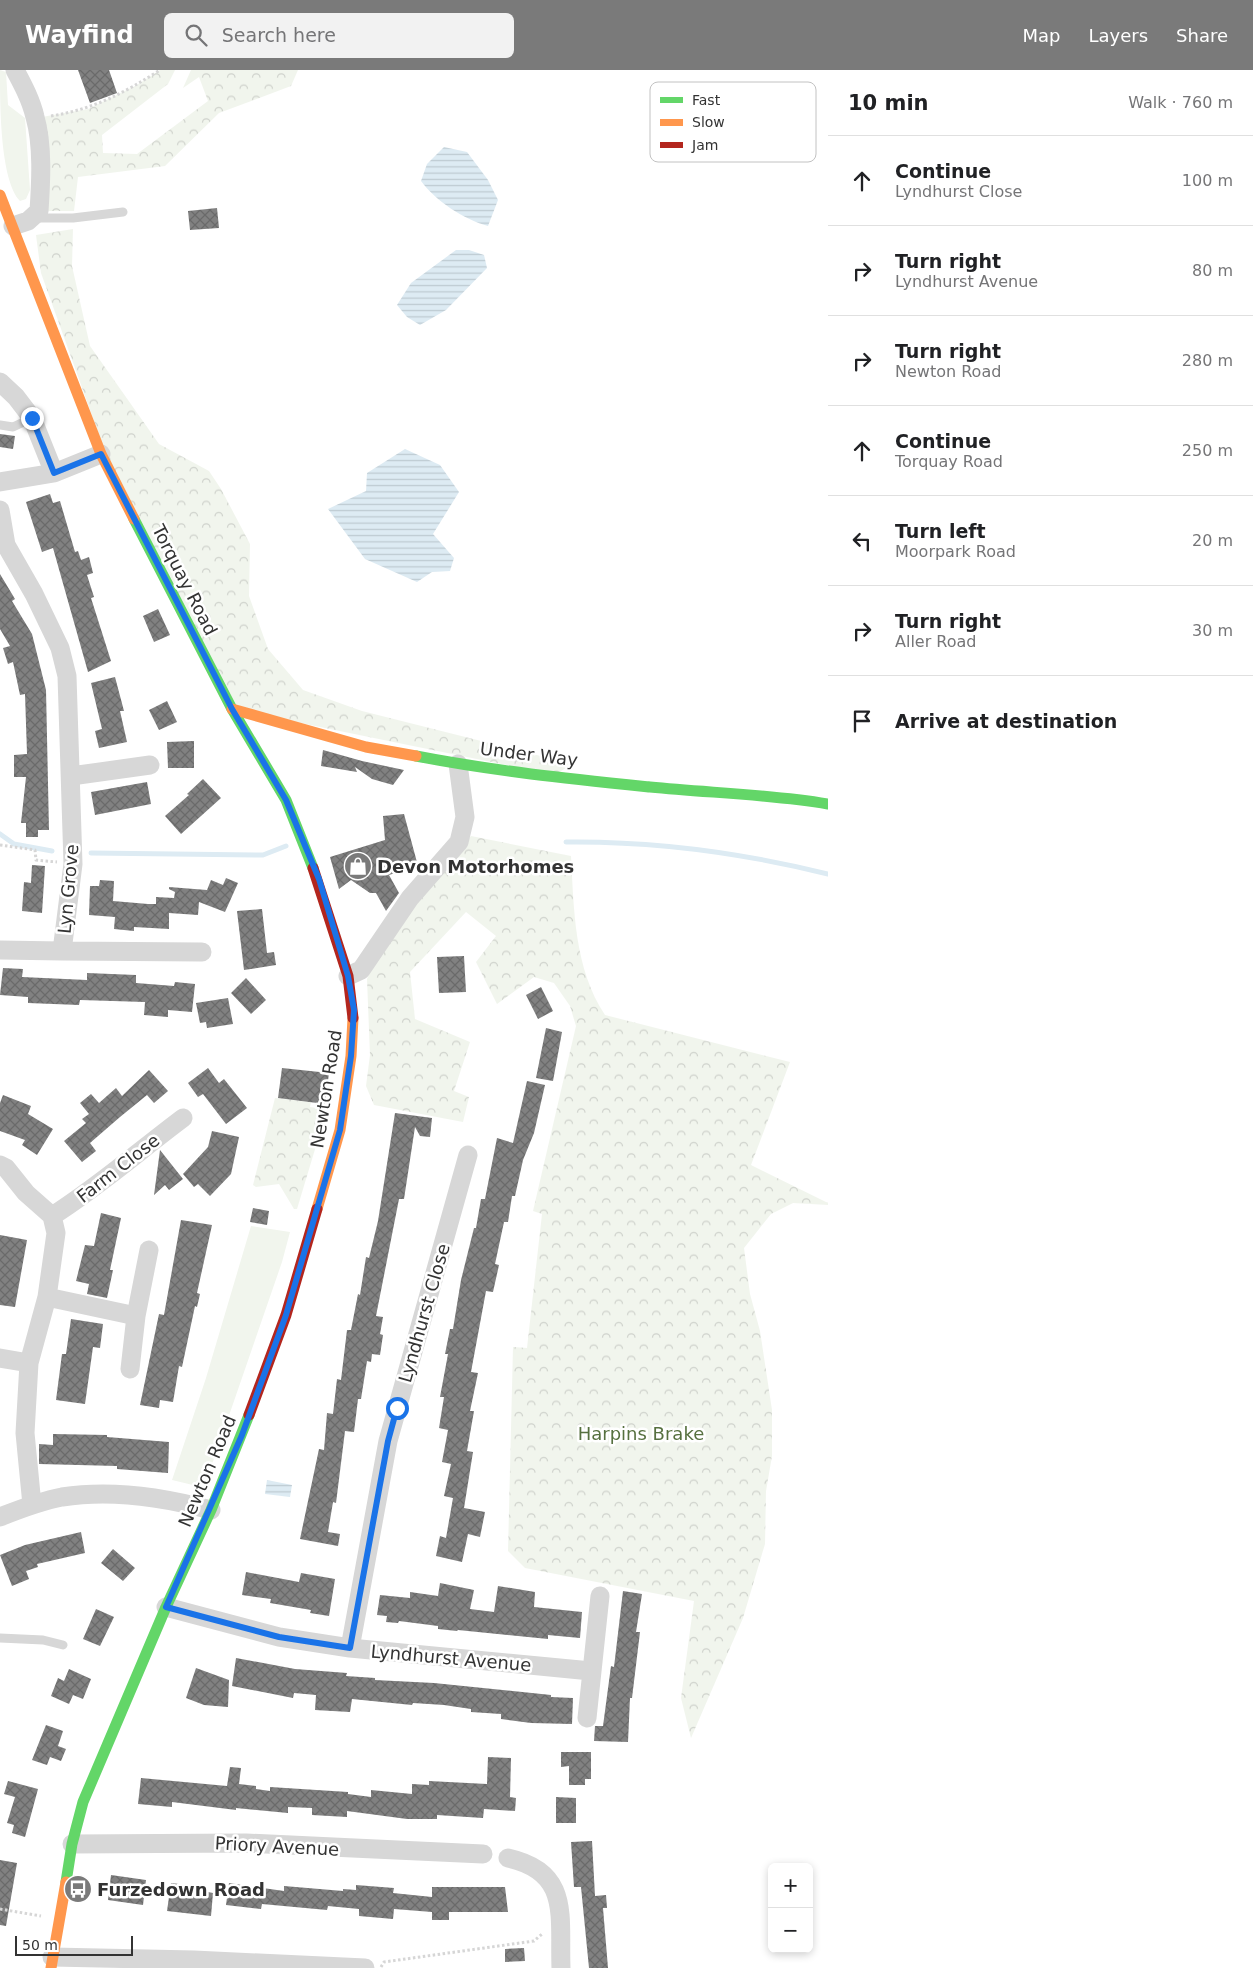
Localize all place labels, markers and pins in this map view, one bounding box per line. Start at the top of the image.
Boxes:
shop icon: Devon Motorhomes [343,851,373,881]
place label: Devon Motorhomes [377,856,574,877]
bus stop icon: Furzedown Road [63,1874,93,1904]
place label: Furzedown Road [97,1879,265,1900]

